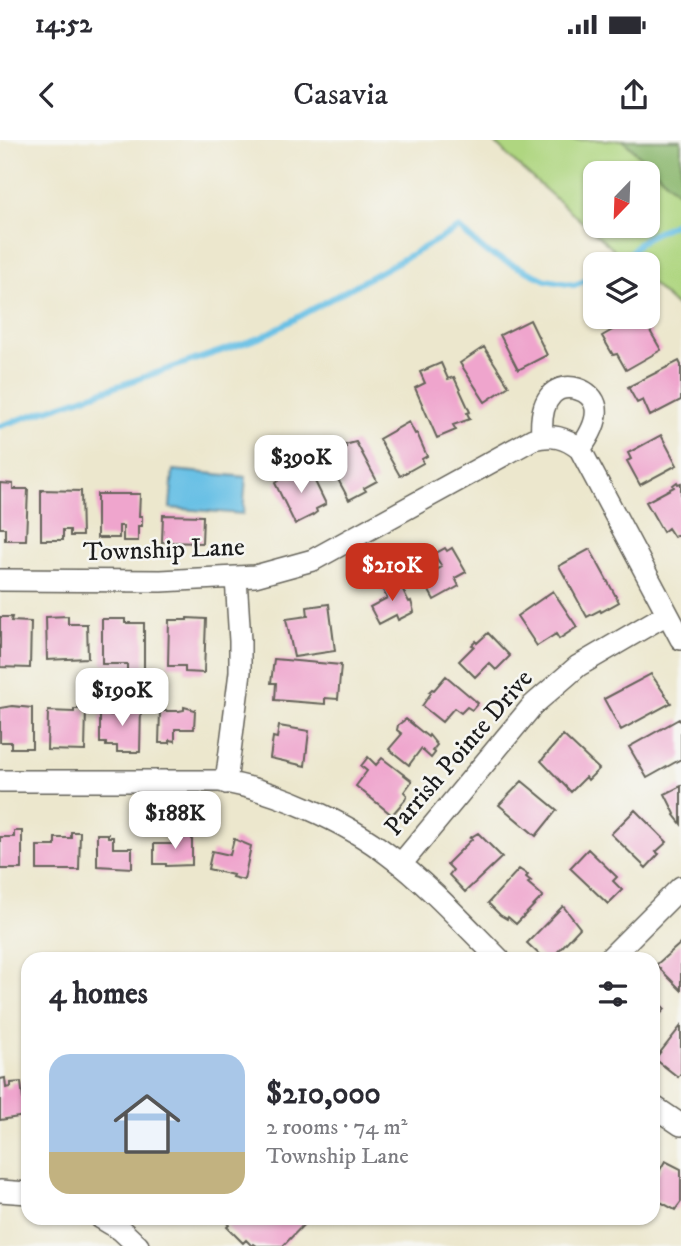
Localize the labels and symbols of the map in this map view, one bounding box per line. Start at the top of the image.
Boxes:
north arrow [583,161,660,238]
pin: $390K [252,436,350,495]
street label: Township Lane [83,531,245,569]
pin: $210K [343,544,441,603]
street label: Parrish Pointe Drive [378,663,540,843]
pin: $190K [73,668,171,728]
pin: $188K [126,792,224,851]

